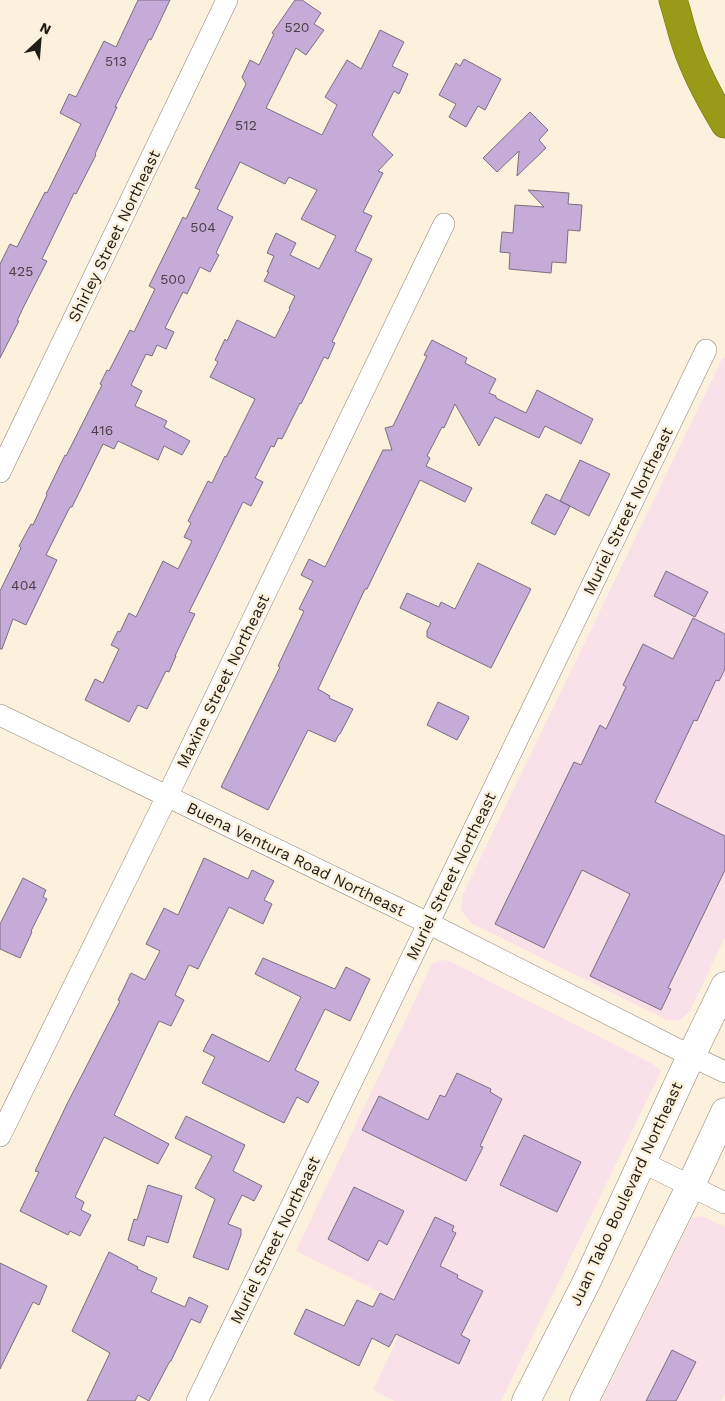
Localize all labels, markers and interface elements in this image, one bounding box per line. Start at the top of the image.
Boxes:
north arrow [15,15,65,65]
text: N [38,19,54,38]
house number: 520 [284,19,310,35]
house number: 513 [105,53,127,69]
house number: 512 [235,117,257,133]
street label: Shirley Street Northeast [64,147,164,325]
house number: 504 [190,219,216,235]
house number: 425 [9,263,33,279]
house number: 500 [160,271,186,287]
house number: 416 [91,422,113,438]
street label: Muriel Street Northeast [579,424,677,598]
house number: 404 [11,577,37,593]
street label: Maxine Street Northeast [173,591,274,771]
street label: Muriel Street Northeast [402,789,500,963]
street label: Buena Ventura Road Northeast [184,798,409,920]
street label: Juan Tabo Boulevard Northeast [566,1079,687,1309]
street label: Muriel Street Northeast [226,1153,324,1327]

